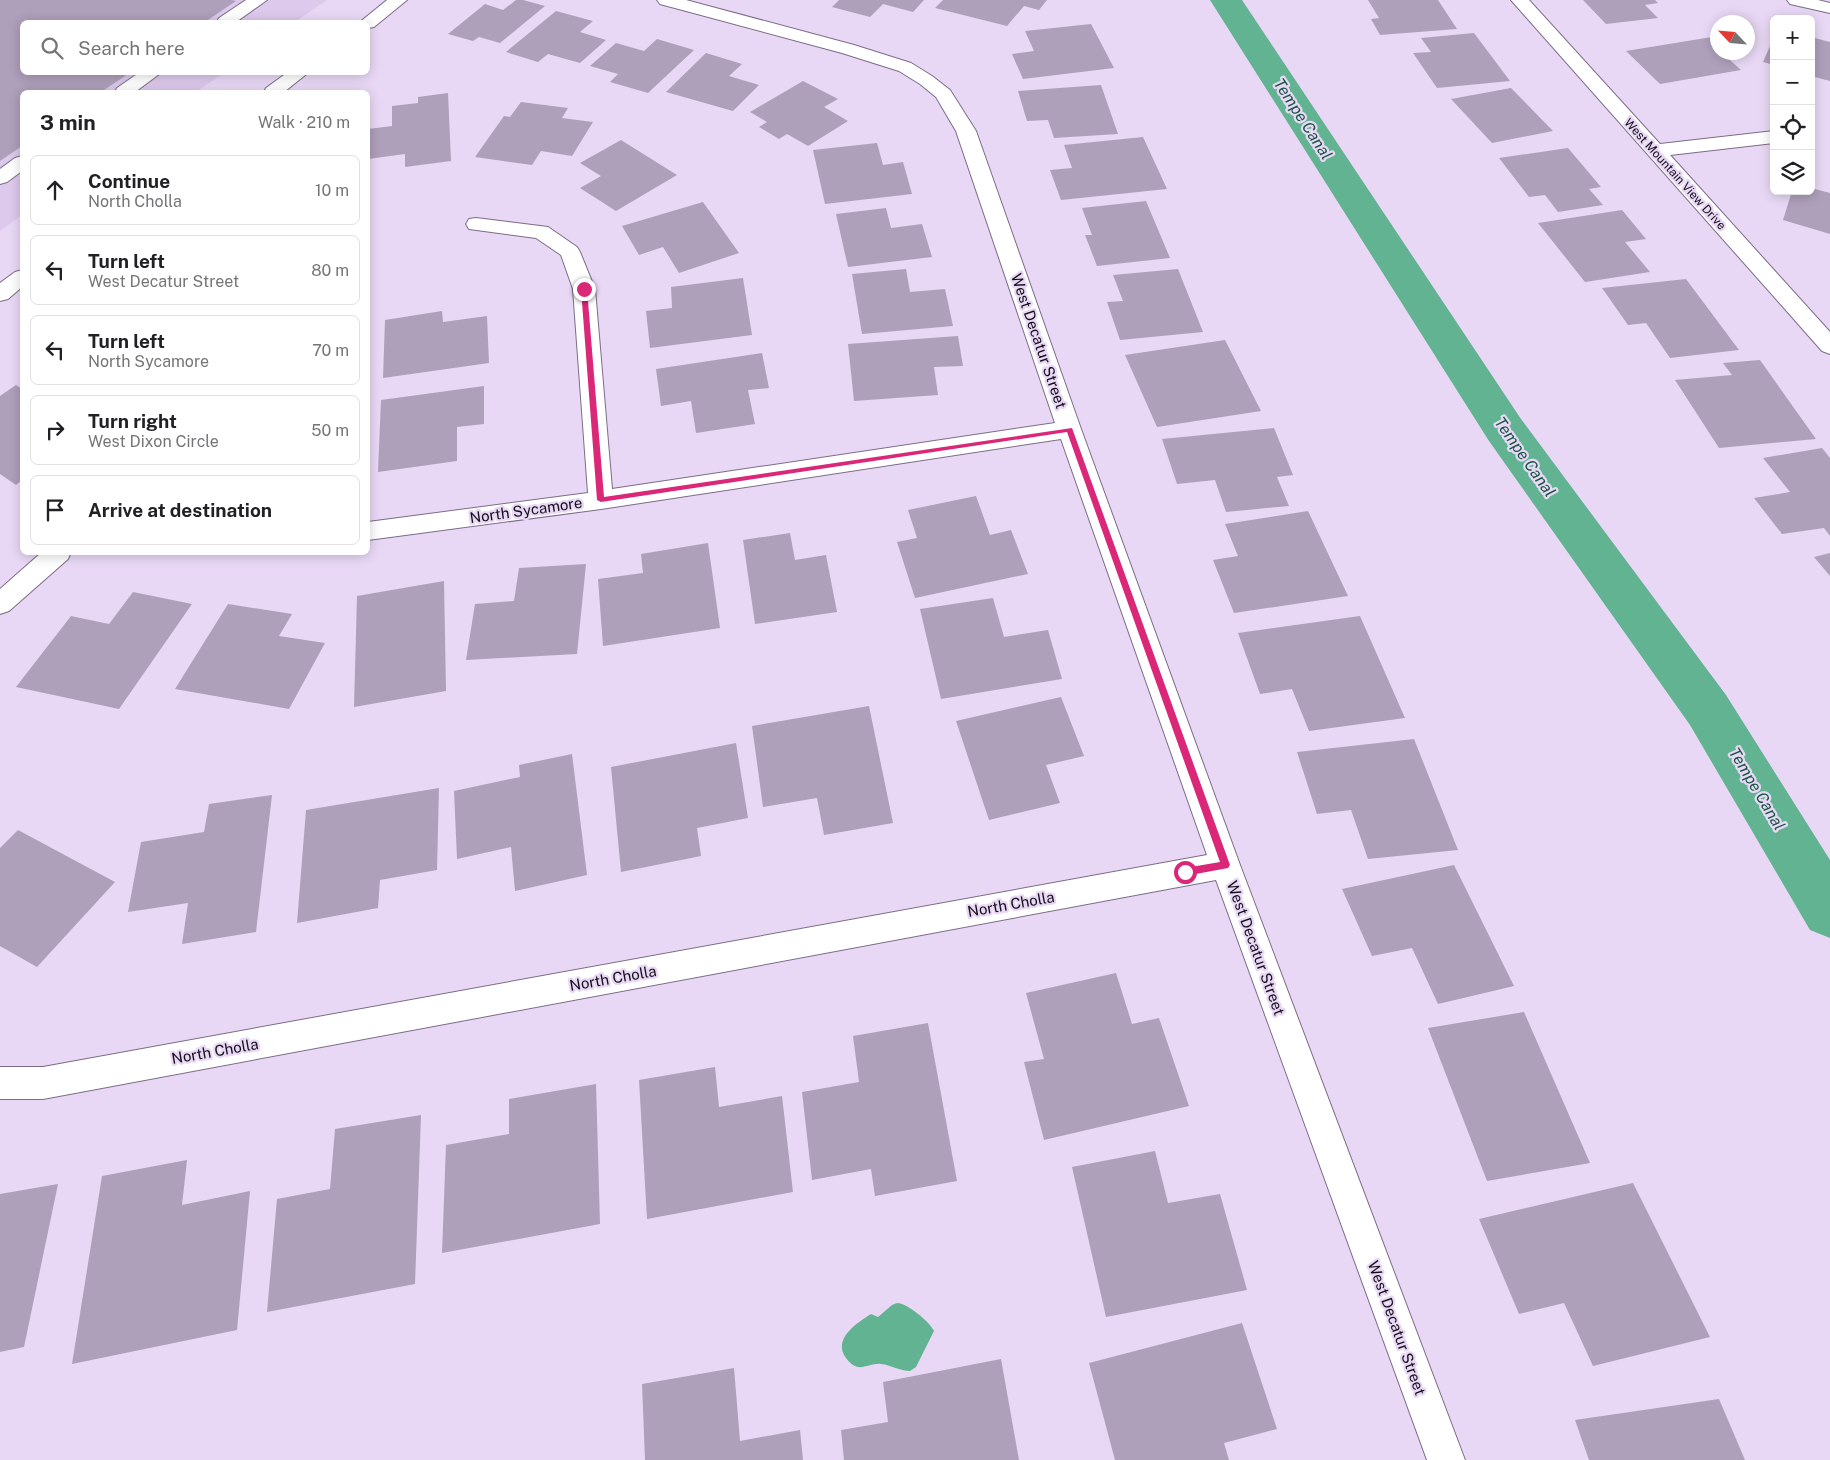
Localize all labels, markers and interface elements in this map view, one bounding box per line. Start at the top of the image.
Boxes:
north arrow [1710,15,1755,60]
map controls [1770,15,1815,195]
button: + [1770,15,1815,60]
search box [20,20,370,75]
icon: search [38,34,66,62]
text: Search here [78,37,185,59]
button: − [1770,60,1815,105]
water label: Tempe Canal [1270,75,1336,163]
button: locate [1770,105,1815,150]
text: 3 min [40,110,96,135]
text: Walk · 210 m [258,113,350,132]
street label: West Mountain View Drive [1621,116,1729,233]
button: layers [1770,150,1815,195]
text: Continue [88,170,170,192]
icon: ahead [41,176,69,204]
text: 10 m [315,181,349,200]
text: North Cholla [88,192,182,211]
text: Turn left [88,250,165,272]
icon: left [41,256,69,284]
text: 80 m [311,261,349,280]
street label: West Decatur Street [1008,271,1070,411]
text: West Decatur Street [88,272,239,291]
route end [573,278,596,301]
text: Turn left [88,330,165,352]
icon: left [41,336,69,364]
text: 70 m [312,341,349,360]
text: North Sycamore [88,352,209,371]
text: Turn right [88,410,177,432]
water label: Tempe Canal [1491,414,1559,500]
icon: right [41,416,69,444]
text: 50 m [311,421,349,440]
text: West Dixon Circle [88,432,219,451]
street label: North Sycamore [469,494,583,526]
icon: arrive [41,496,69,524]
text: Arrive at destination [88,499,272,521]
water label: Tempe Canal [1725,744,1789,834]
route start [1174,861,1197,884]
street label: West Decatur Street [1224,878,1288,1018]
street label: North Cholla [966,888,1056,920]
street label: North Cholla [568,962,658,994]
street label: North Cholla [170,1035,260,1067]
street label: West Decatur Street [1365,1258,1429,1398]

